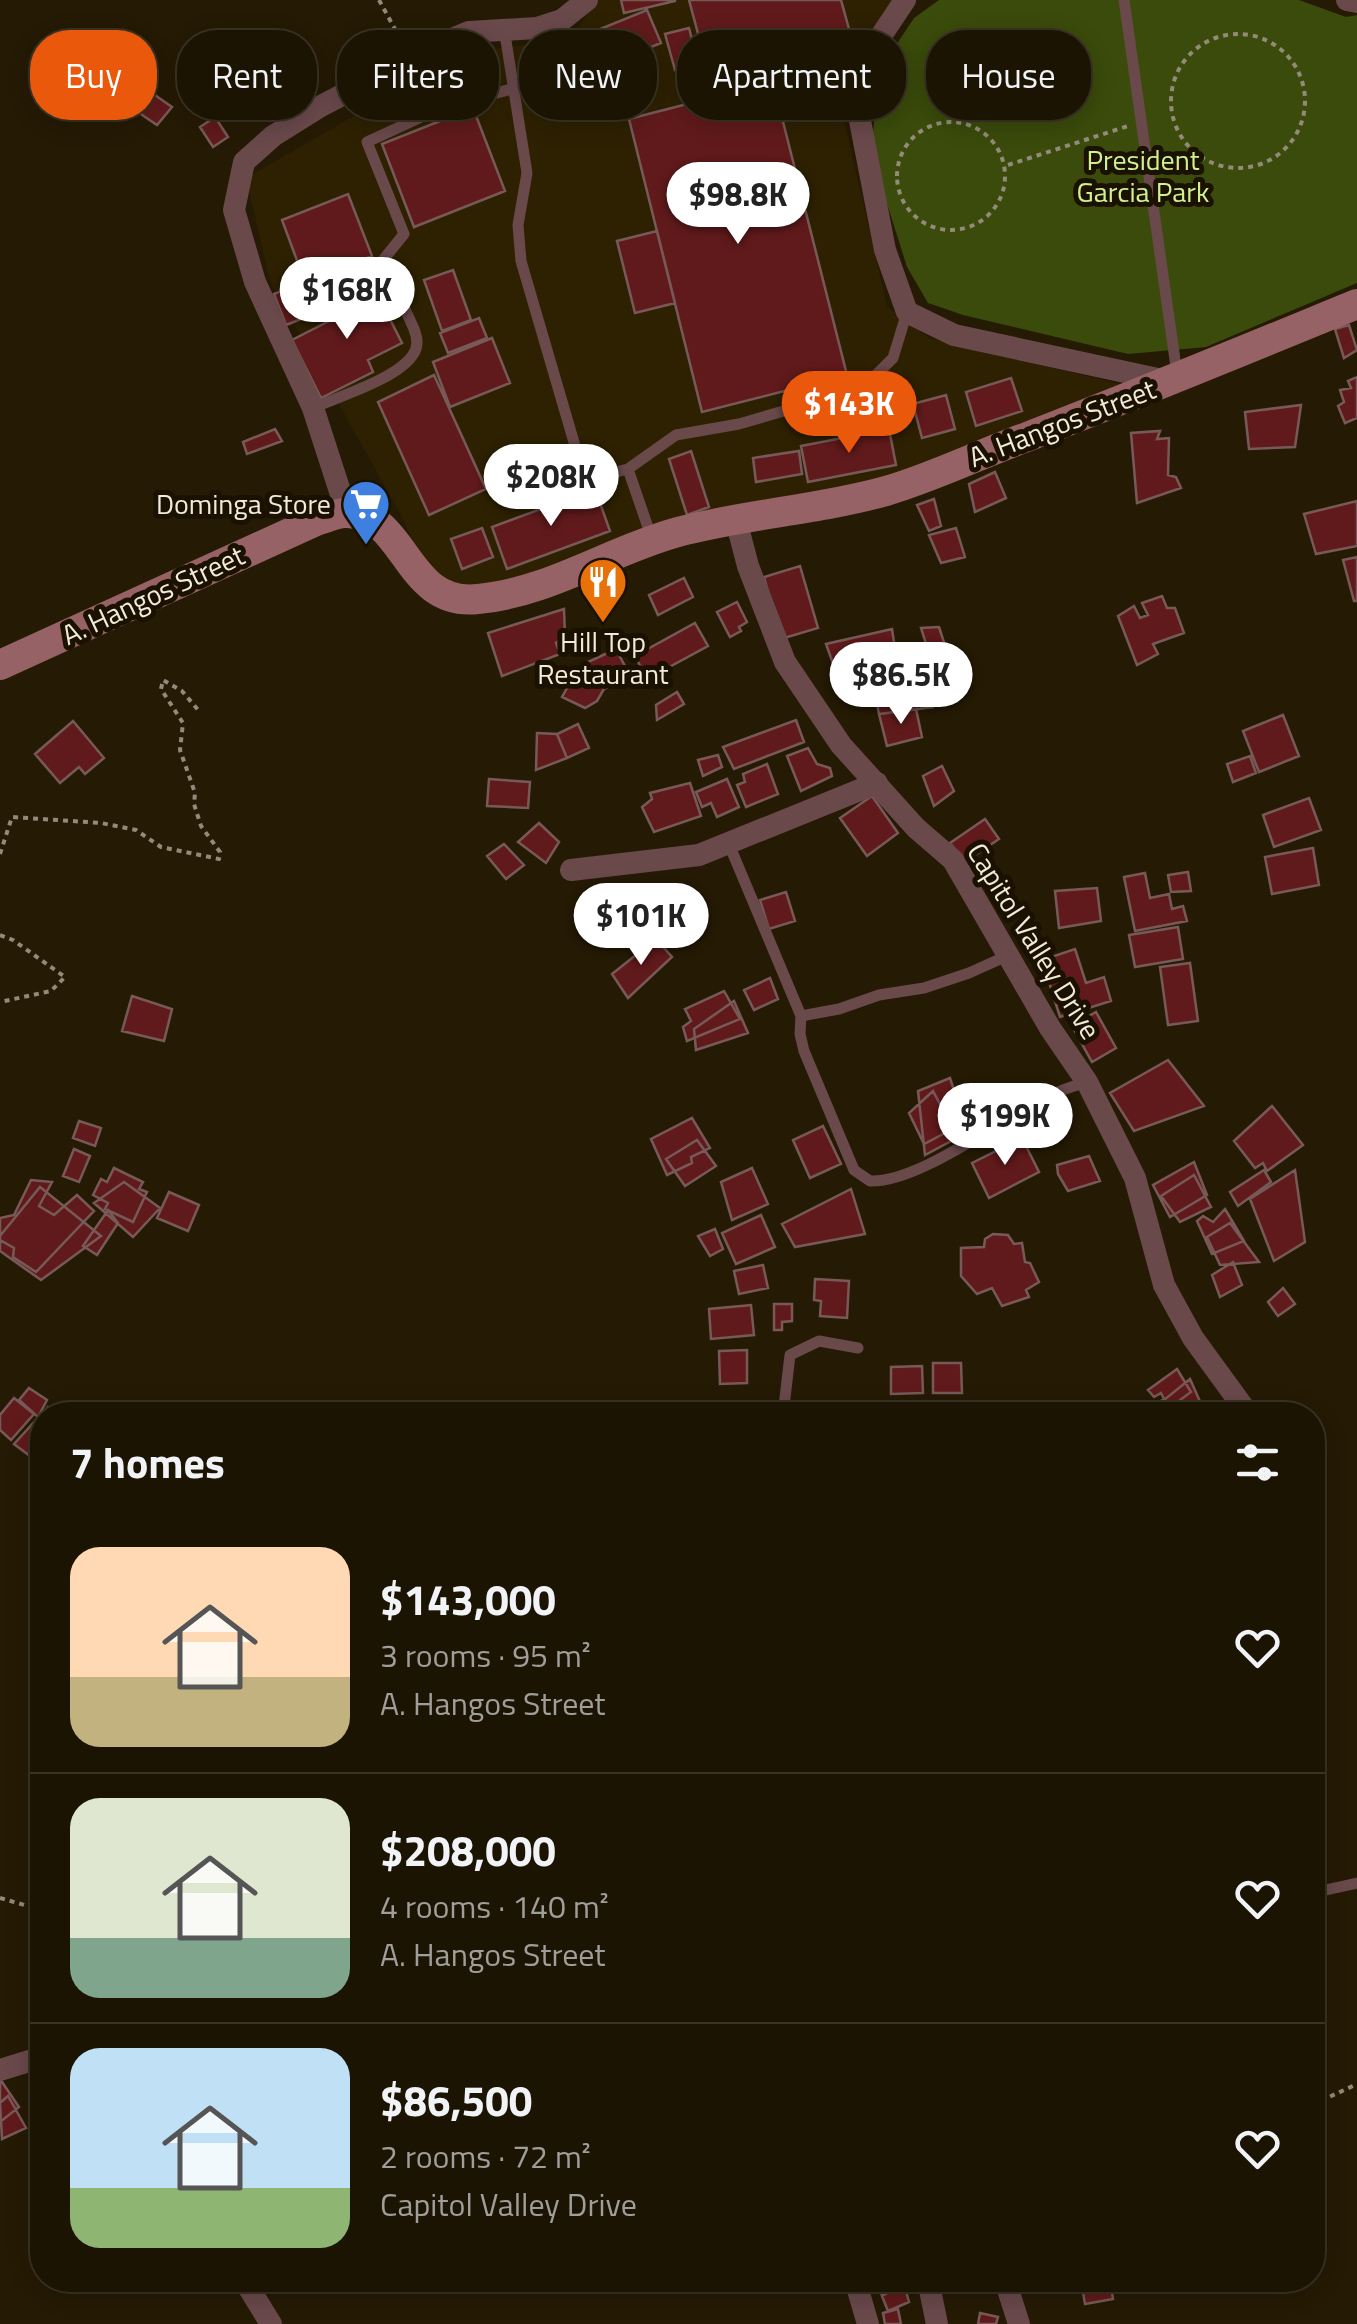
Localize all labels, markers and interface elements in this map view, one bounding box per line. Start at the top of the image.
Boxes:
chip: Buy [30,30,157,120]
chip: Rent [177,30,317,120]
chip: Filters [337,30,499,120]
chip: New [519,30,657,120]
chip: Apartment [677,30,906,120]
chip: House [926,30,1091,120]
park label: President Garcia Park [1077,138,1209,213]
pin: $98.8K [657,162,819,247]
text: $98.8K [689,170,787,218]
pin: $168K [277,257,417,342]
text: $168K [302,265,392,313]
street label: A. Hangos Street [962,367,1162,478]
pin: $143K [779,371,919,456]
text: $143K [804,379,894,427]
pin: $208K [481,444,621,529]
text: $208K [506,452,596,500]
supermarket icon: Dominga Store [340,478,392,546]
place label: Dominga Store [156,482,331,525]
street label: A. Hangos Street [54,533,251,656]
restaurant icon: Hill Top Restaurant [577,556,629,624]
place label: Hill Top Restaurant [537,620,669,695]
pin: $86.5K [820,642,982,727]
text: $86.5K [852,650,950,698]
street label: Capitol Valley Drive [957,834,1112,1047]
pin: $101K [571,883,711,968]
text: $101K [596,891,686,939]
pin: $199K [935,1083,1075,1168]
text: $199K [960,1091,1050,1139]
text: 7 homes [70,1430,225,1494]
icon: filters [1230,1435,1285,1490]
text: $143,000 [380,1567,556,1631]
icon: home [150,1587,270,1707]
icon: heart [1230,1620,1285,1675]
text: 3 rooms · 95 m² [380,1631,591,1679]
text: A. Hangos Street [380,1679,606,1727]
text: $208,000 [380,1818,556,1882]
icon: home [150,1838,270,1958]
icon: heart [1230,1871,1285,1926]
text: 4 rooms · 140 m² [380,1882,609,1930]
text: A. Hangos Street [380,1930,606,1978]
text: $86,500 [380,2068,532,2132]
icon: home [150,2088,270,2208]
icon: heart [1230,2121,1285,2176]
text: 2 rooms · 72 m² [380,2132,591,2180]
text: Capitol Valley Drive [380,2180,637,2228]

